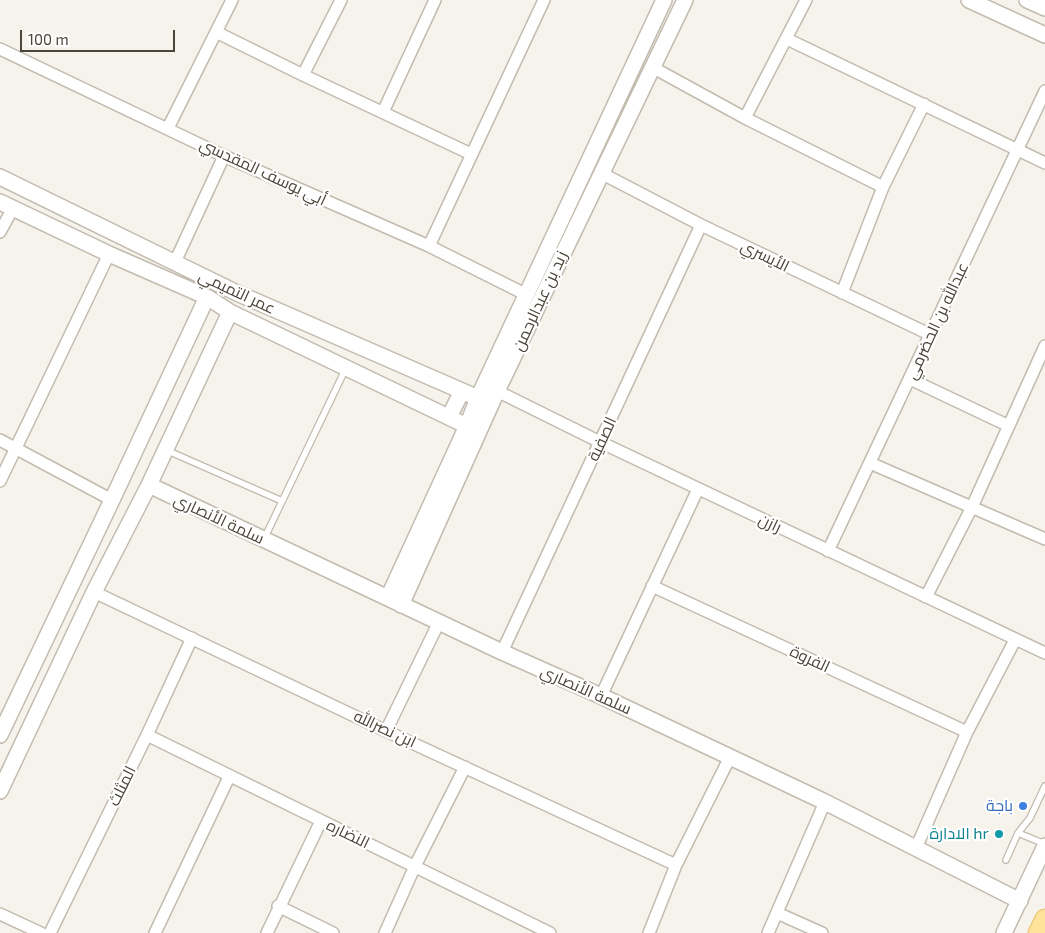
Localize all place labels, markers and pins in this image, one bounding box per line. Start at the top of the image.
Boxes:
place label: باجة [986,796,1013,816]
marker: باجة [1017,800,1029,812]
place label: الادارة hr [930,824,989,844]
marker: الادارة hr [993,828,1005,840]

